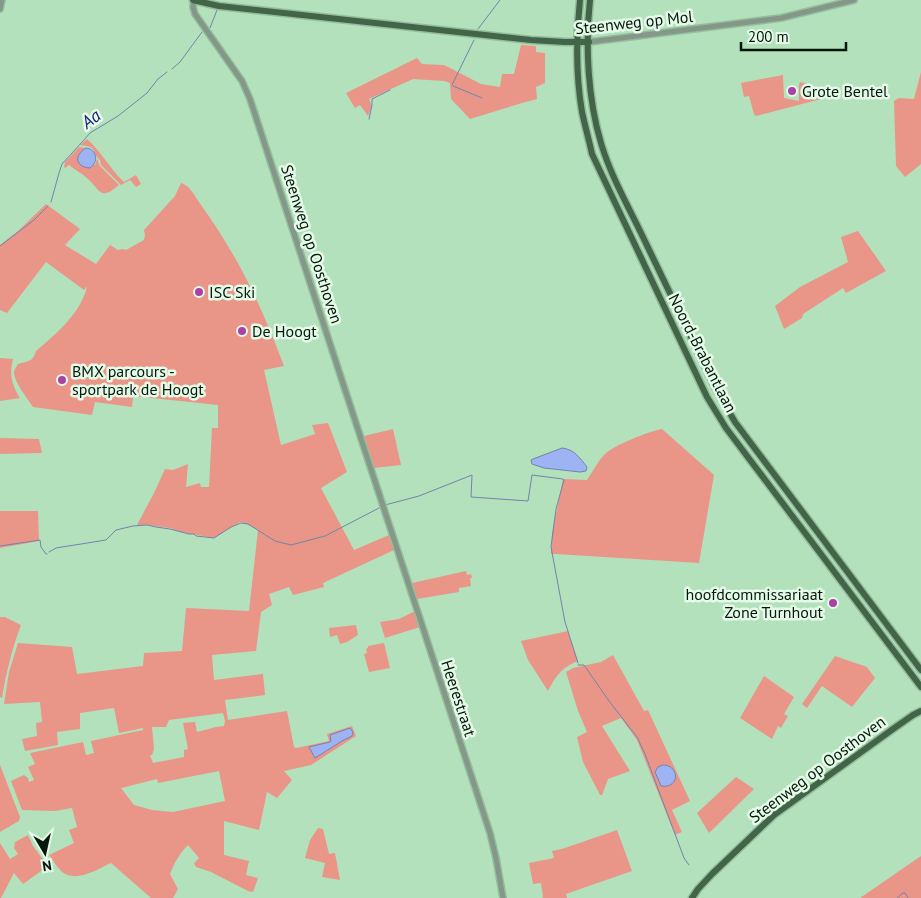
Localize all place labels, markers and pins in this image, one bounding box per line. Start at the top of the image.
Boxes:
place label: Grote Bentel [802,81,888,101]
marker: Grote Bentel [786,85,798,97]
place label: ISC Ski [209,282,255,302]
marker: ISC Ski [193,286,205,298]
place label: De Hoogt [252,321,317,341]
marker: De Hoogt [236,325,248,337]
place label: BMX parcours - sportpark de Hoogt [72,361,204,399]
marker: BMX parcours - sportpark de Hoogt [56,374,68,386]
place label: hoofdcommissariaat Zone Turnhout [685,584,824,622]
marker: hoofdcommissariaat Zone Turnhout [827,597,839,609]

